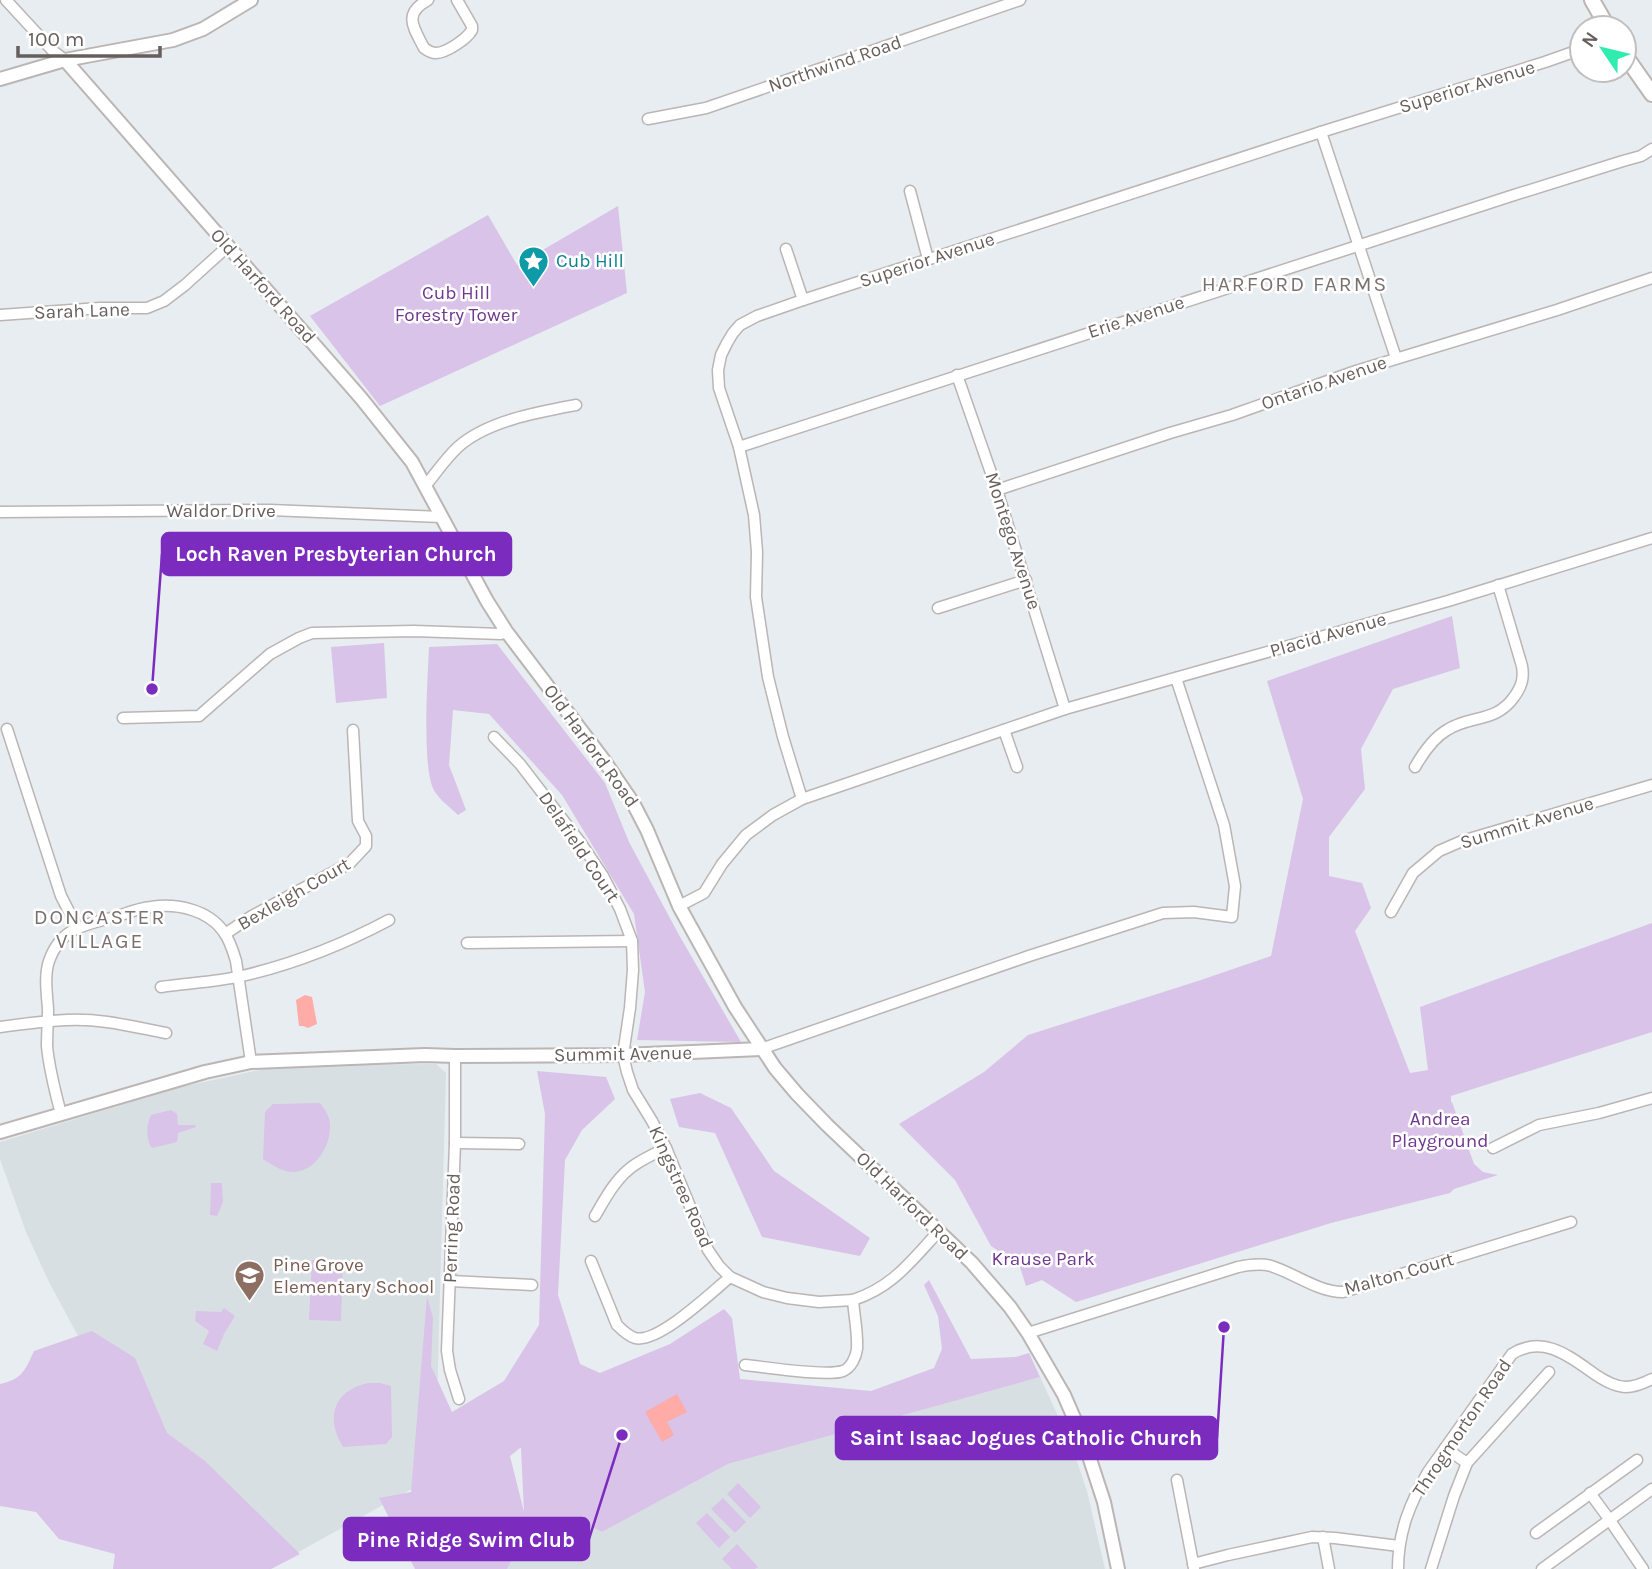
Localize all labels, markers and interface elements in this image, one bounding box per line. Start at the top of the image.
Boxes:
scale bar [18,14,159,58]
north arrow [1568,14,1638,84]
text: 100 m [28,27,85,51]
text: N [1577,28,1603,52]
street label: Northwind Road [766,31,904,97]
street label: Superior Avenue [1397,56,1537,118]
street label: Old Harford Road [206,224,320,348]
street label: Superior Avenue [857,228,997,292]
place icon: Cub Hill [516,244,550,288]
place label: Cub Hill [556,250,624,272]
district label: HARFORD FARMS [1202,272,1388,296]
park label: Cub Hill Forestry Tower [395,282,517,326]
street label: Erie Avenue [1085,291,1187,343]
street label: Sarah Lane [34,298,130,324]
street label: Ontario Avenue [1258,351,1390,415]
street label: Montego Avenue [980,470,1046,612]
street label: Waldor Drive [166,500,276,522]
callout: Loch Raven Presbyterian Church [162,533,511,575]
text: Loch Raven Presbyterian Church [175,542,497,566]
street label: Placid Avenue [1267,608,1389,662]
street label: Old Harford Road [539,680,643,812]
street label: Delafield Court [534,788,624,906]
street label: Summit Avenue [1458,792,1596,854]
street label: Bexleigh Court [234,853,354,935]
district label: DONCASTER VILLAGE [34,905,166,953]
street label: Summit Avenue [554,1042,692,1066]
park label: Andrea Playground [1391,1108,1489,1152]
street label: Kingstree Road [644,1123,718,1251]
street label: Old Harford Road [852,1147,972,1265]
street label: Perring Road [439,1173,465,1283]
park label: Krause Park [991,1248,1095,1270]
street label: Malton Court [1342,1248,1456,1300]
place label: Pine Grove Elementary School [273,1254,434,1298]
school or university icon: Pine Grove Elementary School [233,1259,267,1303]
street label: Throgmorton Road [1408,1355,1516,1501]
callout: Saint Isaac Jogues Catholic Church [836,1417,1217,1459]
text: Saint Isaac Jogues Catholic Church [850,1426,1202,1450]
callout: Pine Ridge Swim Club [344,1518,589,1560]
text: Pine Ridge Swim Club [357,1528,575,1552]

